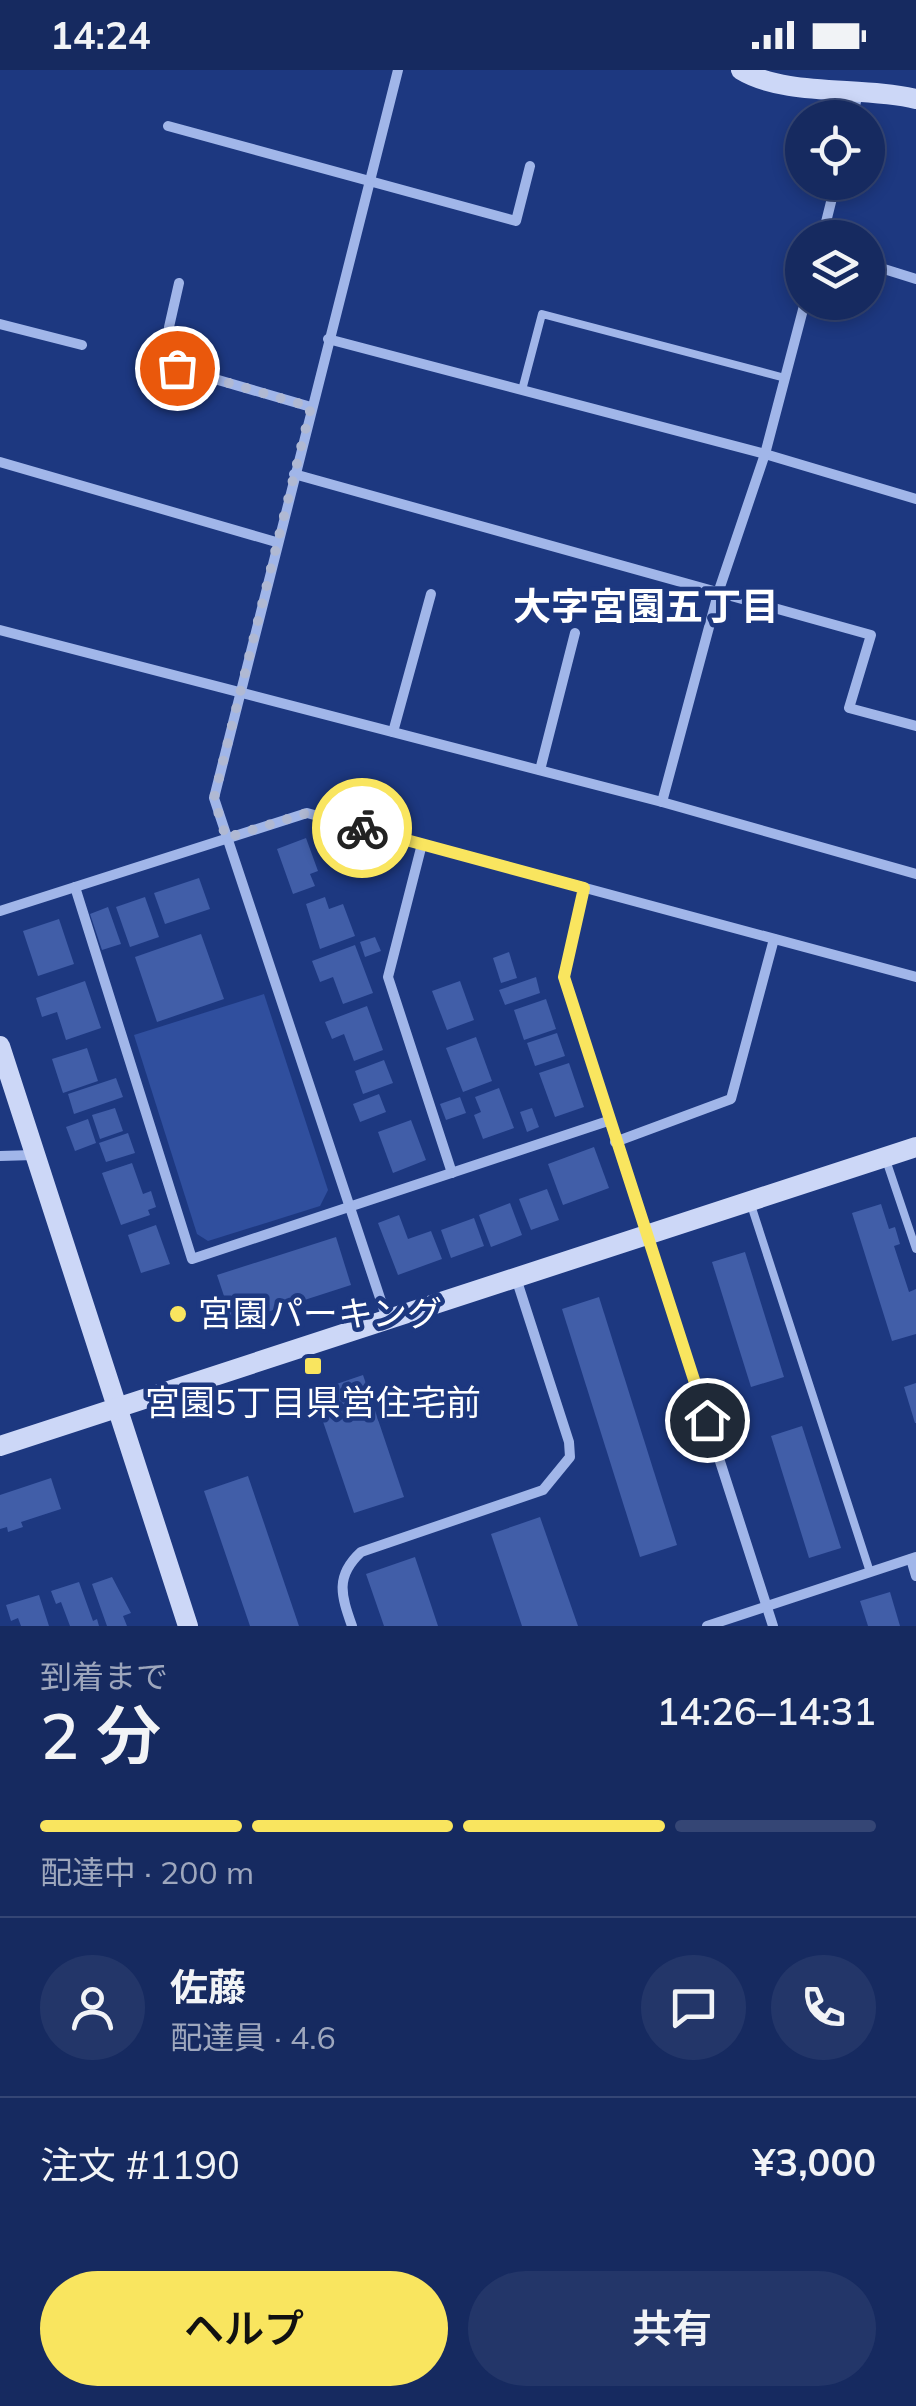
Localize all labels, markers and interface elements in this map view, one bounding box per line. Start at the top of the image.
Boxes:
text: 14:24 [50,11,151,59]
map controls [785,100,885,320]
button: locate [785,100,885,200]
button: layers [785,220,885,320]
pin [135,326,220,411]
icon: bag [150,341,205,396]
district label: 大字宮園五丁目 [513,582,779,630]
courier [312,778,412,878]
icon: bike [335,801,390,856]
place label: 宮園パーキング [198,1291,442,1335]
marker: 宮園パーキング [167,1303,189,1325]
marker: 宮園5丁目県営住宅前 [302,1355,324,1377]
pin [665,1378,750,1463]
place label: 宮園5丁目県営住宅前 [145,1380,481,1424]
icon: home [680,1393,735,1448]
text: 到着まで [40,1656,168,1696]
text: 14:26–14:31 [656,1687,876,1735]
text: 2 分 [40,1694,161,1775]
text: 配達中 · 200 m [40,1852,254,1892]
button: person [40,1955,145,2060]
button: chat [641,1955,746,2060]
button: phone [771,1955,876,2060]
text: 佐藤 [170,1963,246,2011]
text: 配達員 · 4.6 [170,2017,336,2057]
text: ¥3,000 [753,2138,876,2186]
text: 注文 #1190 [40,2141,240,2189]
button: ヘルプ [40,2271,448,2386]
button: 共有 [468,2271,876,2386]

